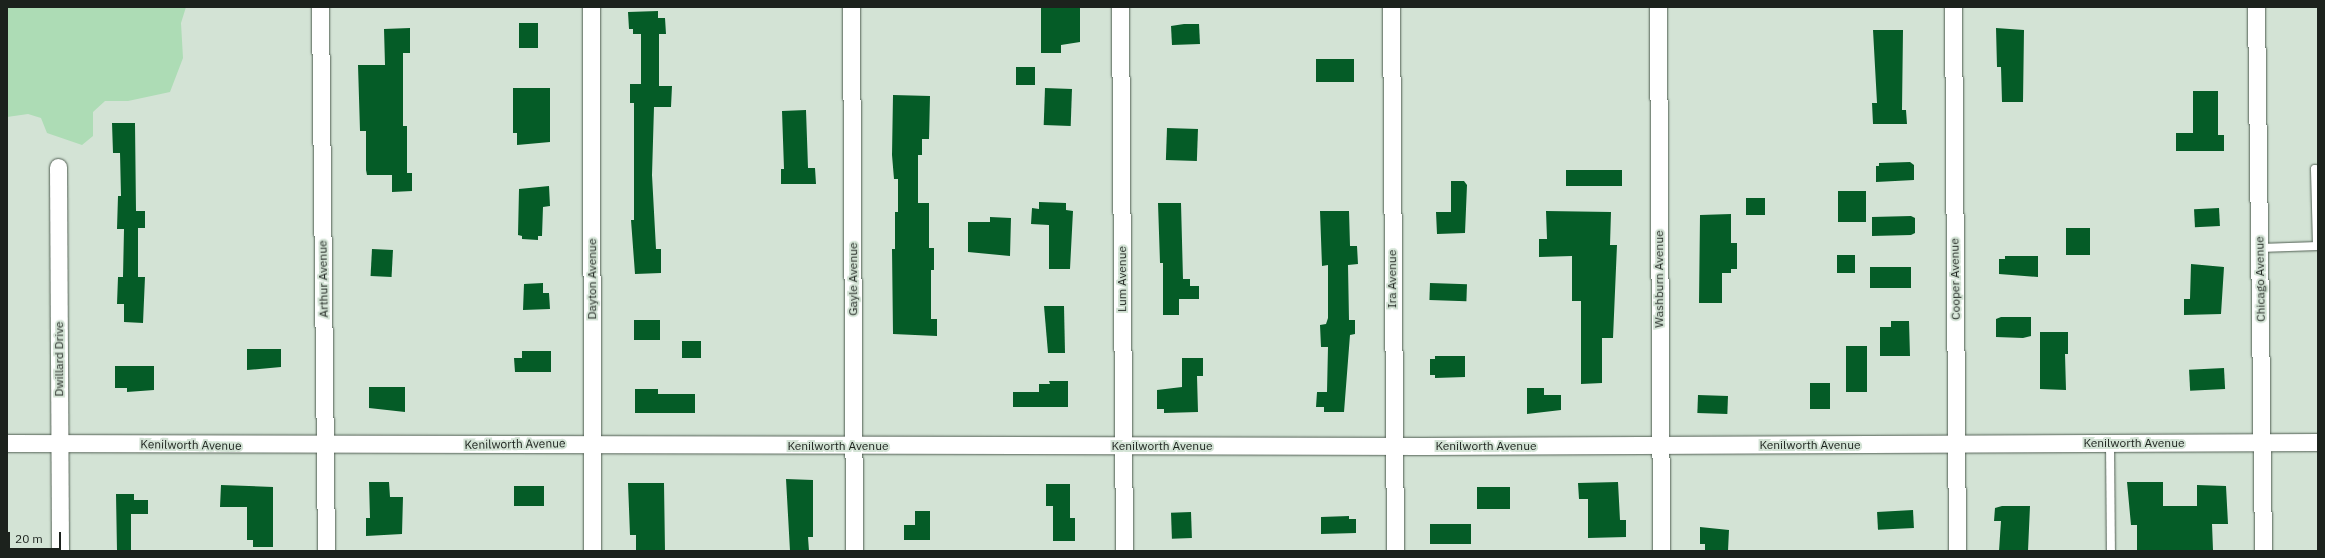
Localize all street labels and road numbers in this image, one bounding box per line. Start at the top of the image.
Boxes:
street label: Washburn Avenue [1652,230,1666,328]
street label: Chicago Avenue [2252,236,2268,322]
street label: Cooper Avenue [1947,238,1963,320]
street label: Dayton Avenue [585,239,599,319]
street label: Arthur Avenue [315,240,331,318]
street label: Gayle Avenue [846,242,860,316]
street label: Lum Avenue [1115,246,1129,312]
street label: Ira Avenue [1385,250,1399,308]
street label: Dwillard Drive [52,321,66,397]
street label: Kenilworth Avenue [464,436,566,452]
street label: Kenilworth Avenue [2083,436,2185,450]
street label: Kenilworth Avenue [140,437,242,453]
street label: Kenilworth Avenue [1759,438,1861,452]
street label: Kenilworth Avenue [787,439,889,453]
street label: Kenilworth Avenue [1111,439,1213,453]
street label: Kenilworth Avenue [1435,439,1537,453]

